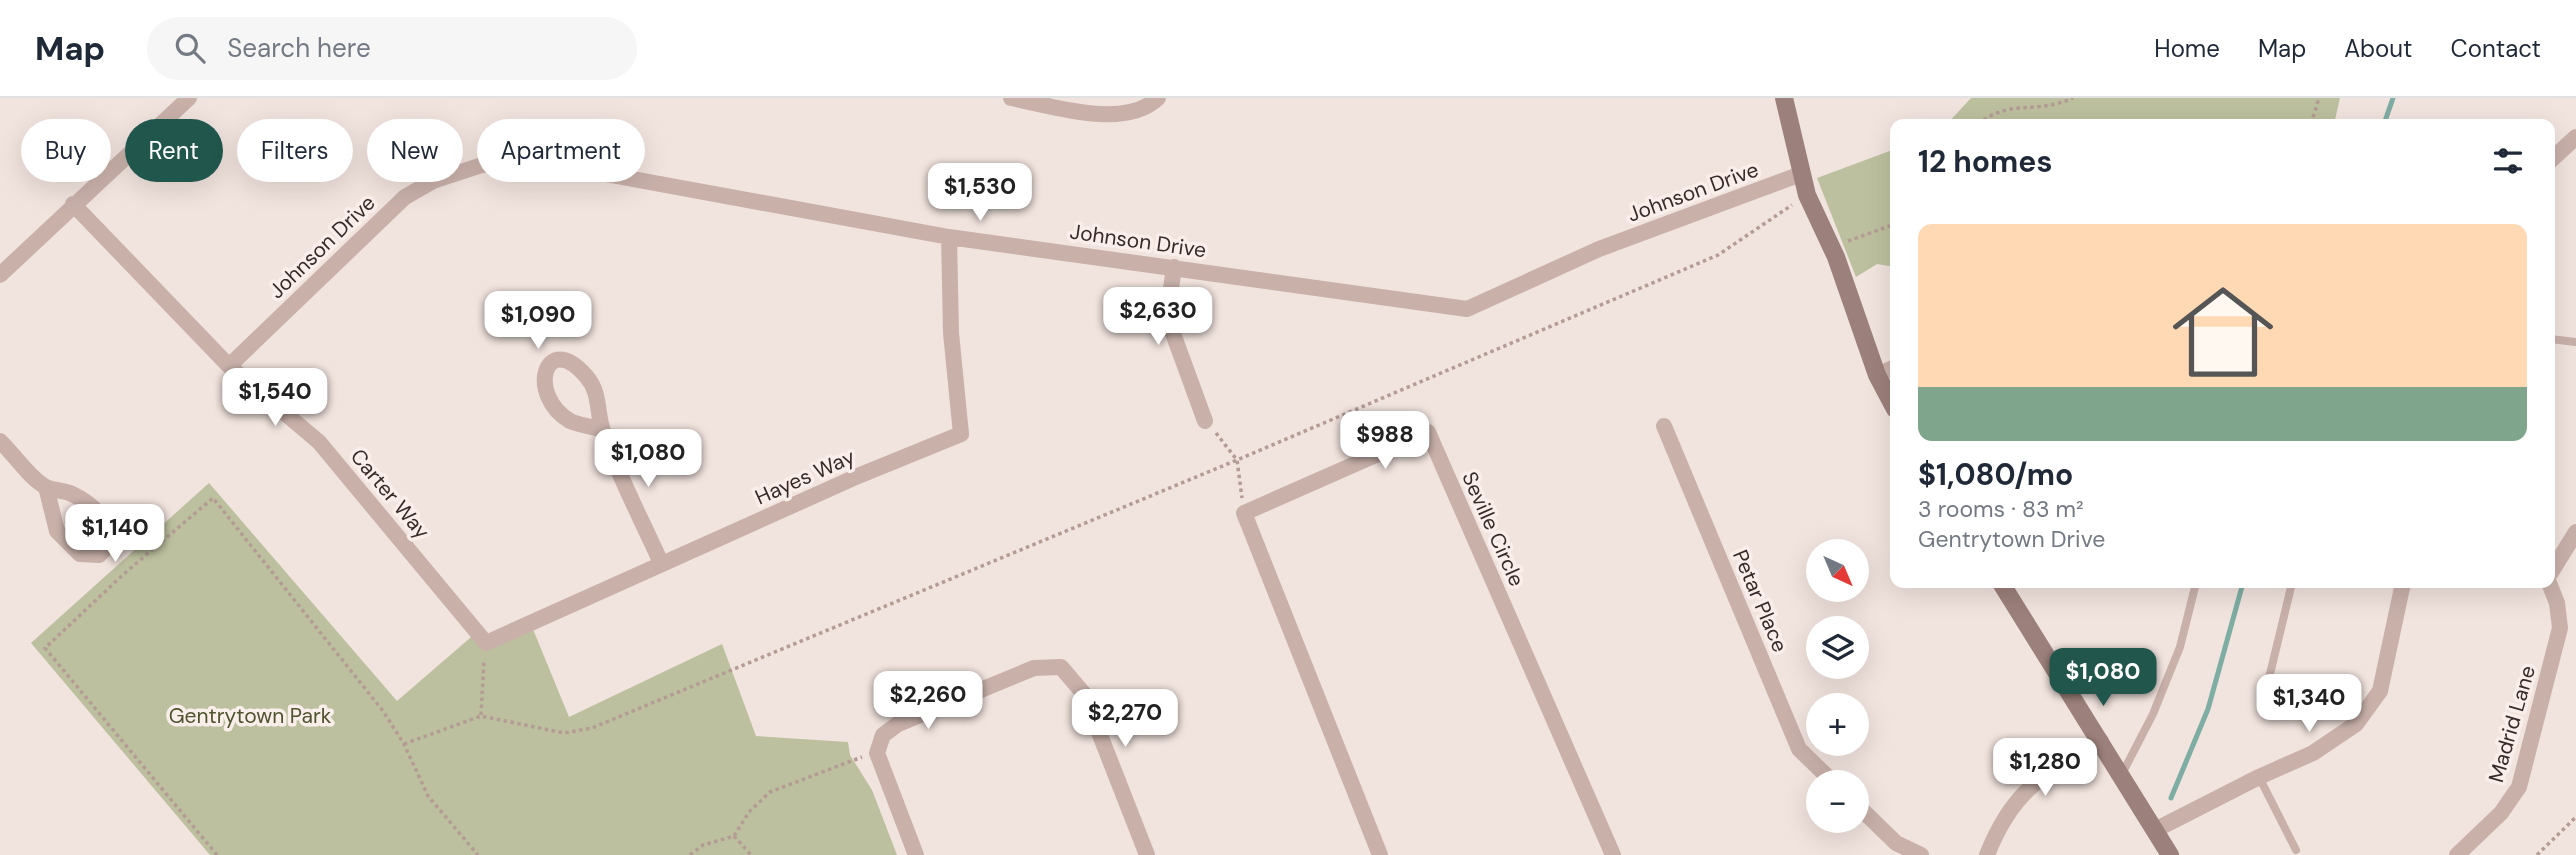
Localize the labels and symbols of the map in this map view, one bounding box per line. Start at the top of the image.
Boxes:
street label: Johnson Drive [1624,155,1762,229]
pin: $1,530 [923,164,1037,223]
street label: Johnson Drive [263,189,381,305]
street label: Johnson Drive [1068,218,1208,264]
pin: $2,630 [1101,288,1215,347]
pin: $1,090 [481,292,595,351]
pin: $1,540 [218,368,332,428]
pin: $988 [1344,412,1426,471]
pin: $1,080 [591,430,705,489]
street label: Hayes Way [751,442,860,511]
street label: Carter Way [344,443,436,545]
street label: Seville Circle [1455,467,1531,591]
pin: $1,140 [58,504,172,564]
north arrow [1806,539,1869,602]
street label: Petar Place [1726,546,1794,656]
pin: $1,080 [2046,648,2160,708]
street label: Madrid Lane [2482,662,2542,786]
pin: $2,260 [871,672,985,731]
pin: $1,340 [2252,674,2366,734]
pin: $2,270 [1068,690,1182,749]
park label: Gentrytown Park [169,702,332,730]
pin: $1,280 [1988,738,2102,798]

